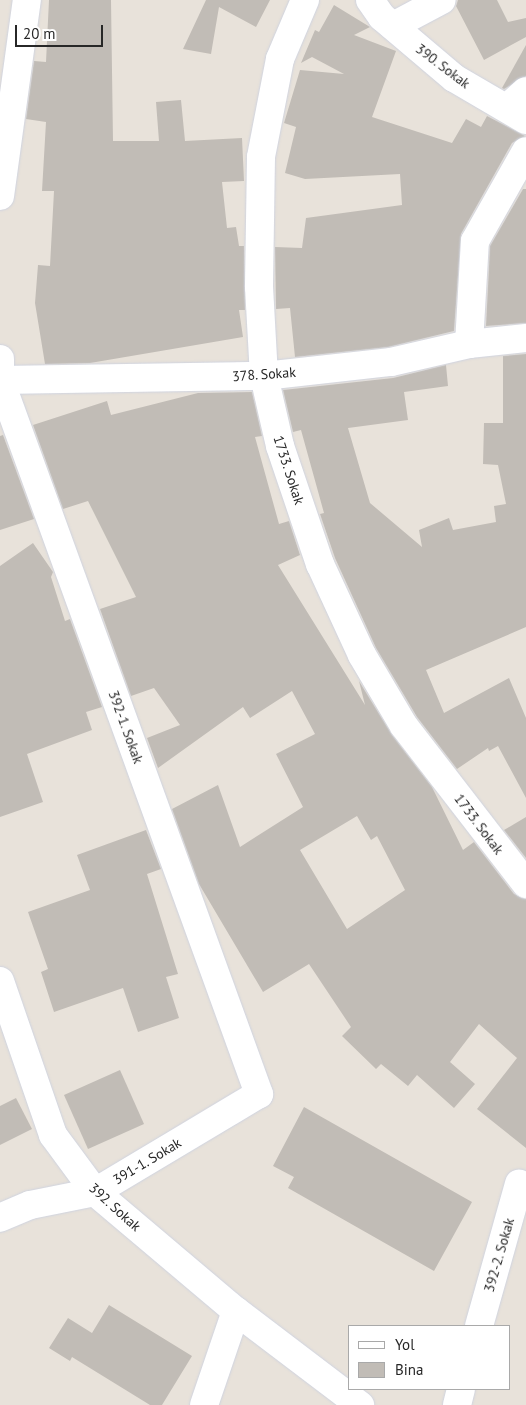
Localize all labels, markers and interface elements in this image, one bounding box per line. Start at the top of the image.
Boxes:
scale bar [18,15,105,47]
text: 20 m [23,24,56,43]
street label: 390. Sokak [412,40,474,92]
street label: 378. Sokak [231,363,297,385]
street label: 1733. Sokak [270,433,308,507]
street label: 392-1. Sokak [105,688,147,766]
street label: 1733. Sokak [450,790,508,858]
street label: 391-1. Sokak [109,1134,185,1188]
street label: 392. Sokak [85,1179,145,1235]
street label: 392-2. Sokak [480,1215,518,1295]
legend [348,1325,511,1390]
text: Yol [395,1335,415,1354]
text: Bina [395,1360,423,1379]

